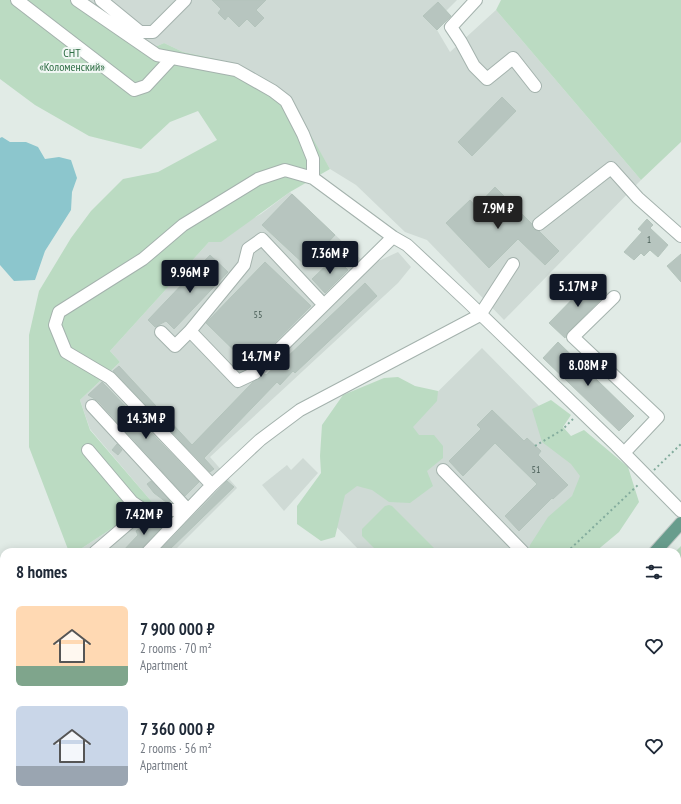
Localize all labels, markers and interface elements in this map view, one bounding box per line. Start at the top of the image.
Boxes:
park label: СНТ «Коломенский» [39,45,105,74]
pin: 7.9M ₽ [465,196,531,230]
text: 7.9M ₽ [482,200,514,217]
house number: 1 [647,233,651,246]
pin: 7.36M ₽ [293,241,367,275]
text: 7.36M ₽ [311,245,349,262]
pin: 9.96M ₽ [153,260,227,294]
text: 9.96M ₽ [171,264,209,281]
pin: 5.17M ₽ [541,274,615,308]
text: 5.17M ₽ [559,278,597,295]
house number: 55 [254,308,263,321]
pin: 14.7M ₽ [224,344,298,378]
text: 14.7M ₽ [242,348,280,365]
pin: 8.08M ₽ [551,353,625,387]
text: 8.08M ₽ [569,357,607,374]
pin: 14.3M ₽ [109,406,183,440]
text: 14.3M ₽ [127,410,165,427]
house number: 51 [532,463,541,476]
pin: 7.42M ₽ [107,502,181,536]
text: 7.42M ₽ [125,506,163,523]
text: 8 homes [16,561,67,583]
icon: filters [643,561,665,583]
text: 7 900 000 ₽ [140,618,215,640]
icon: home [48,622,96,670]
icon: heart [643,635,665,657]
text: 2 rooms · 70 m² [140,640,212,657]
text: Apartment [140,657,188,674]
text: 7 360 000 ₽ [140,718,215,740]
icon: home [48,722,96,770]
icon: heart [643,735,665,757]
text: 2 rooms · 56 m² [140,740,212,757]
text: Apartment [140,757,188,774]

